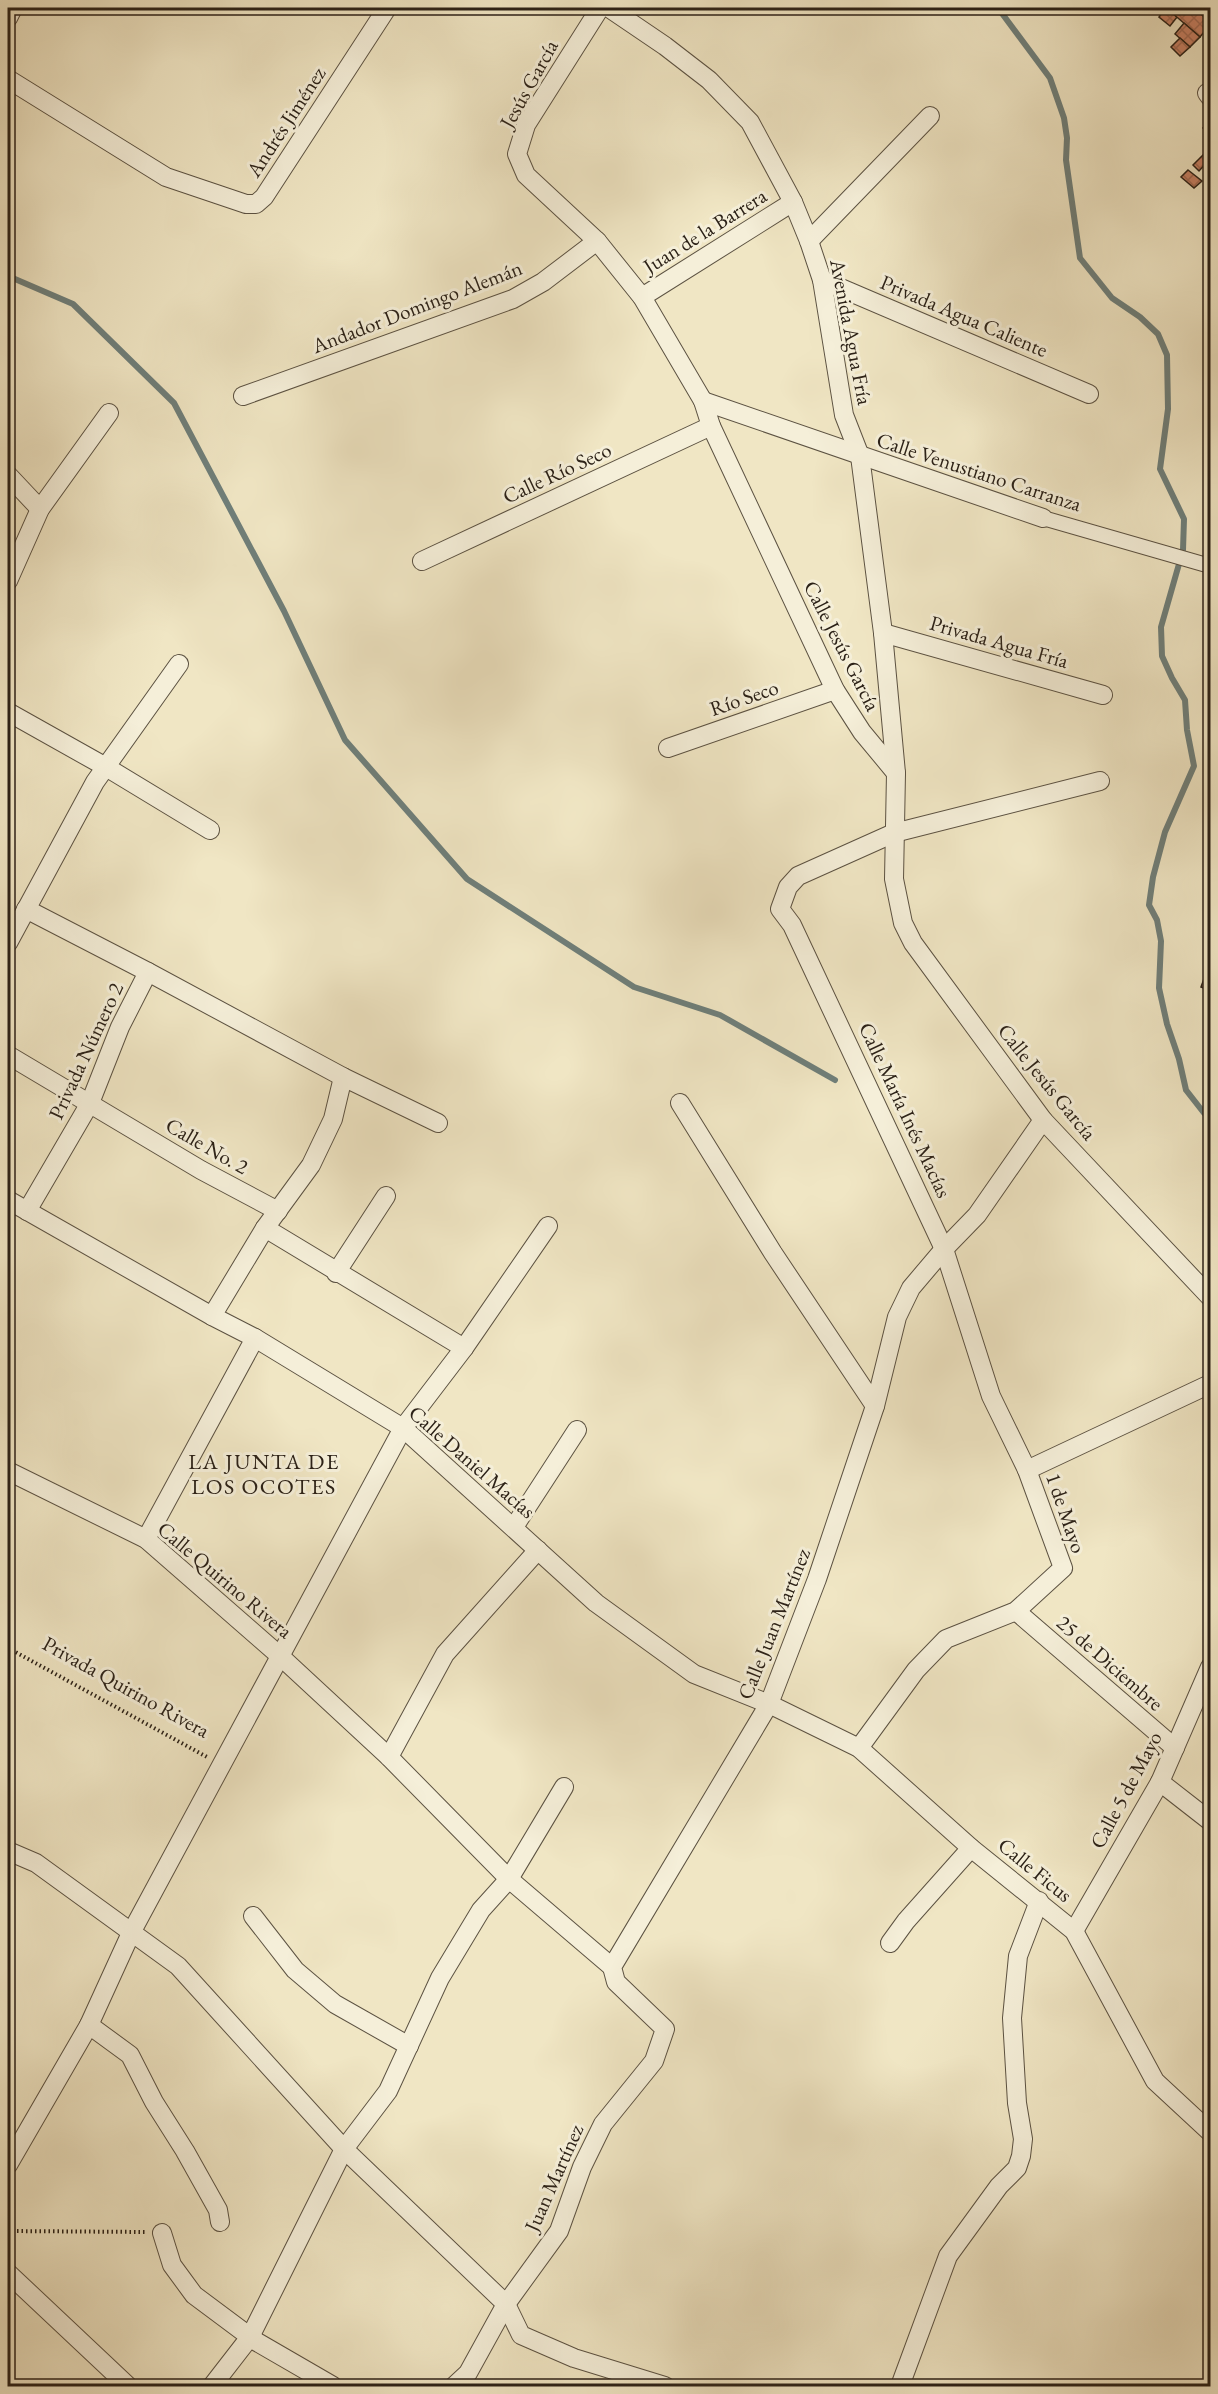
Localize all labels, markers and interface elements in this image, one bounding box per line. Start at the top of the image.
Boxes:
street label: Jesús García [492,34,564,134]
street label: Andrés Jiménez [239,61,331,183]
street label: Juan de la Barrera [636,181,772,280]
street label: Andador Domingo Alemán [307,254,526,359]
street label: Avenida Agua Fría [824,256,879,408]
street label: Privada Agua Caliente [876,268,1052,363]
street label: Calle Venustiano Carranza [873,426,1086,518]
street label: Calle Río Seco [498,436,615,509]
street label: Calle Jesús García [798,576,887,716]
street label: Privada Agua Fría [927,609,1072,674]
street label: Río Seco [706,673,782,722]
street label: Privada Número 2 [42,978,129,1124]
street label: Calle María Inés Macías [853,1018,958,1202]
street label: Calle Jesús García [992,1018,1103,1146]
street label: Calle No. 2 [161,1111,254,1180]
street label: Calle Daniel Macías [403,1399,541,1524]
district label: LA JUNTA DE LOS OCOTES [188,1447,340,1501]
street label: 1 de Mayo [1040,1469,1093,1556]
street label: Calle Quirino Rivera [152,1515,299,1645]
street label: Calle Juan Martínez [731,1544,816,1703]
street label: 25 de Diciembre [1051,1609,1169,1716]
street label: Privada Quirino Rivera [38,1630,215,1745]
street label: Calle 5 de Mayo [1083,1727,1168,1853]
street label: Calle Ficus [993,1831,1078,1908]
street label: Juan Martínez [517,2120,589,2238]

